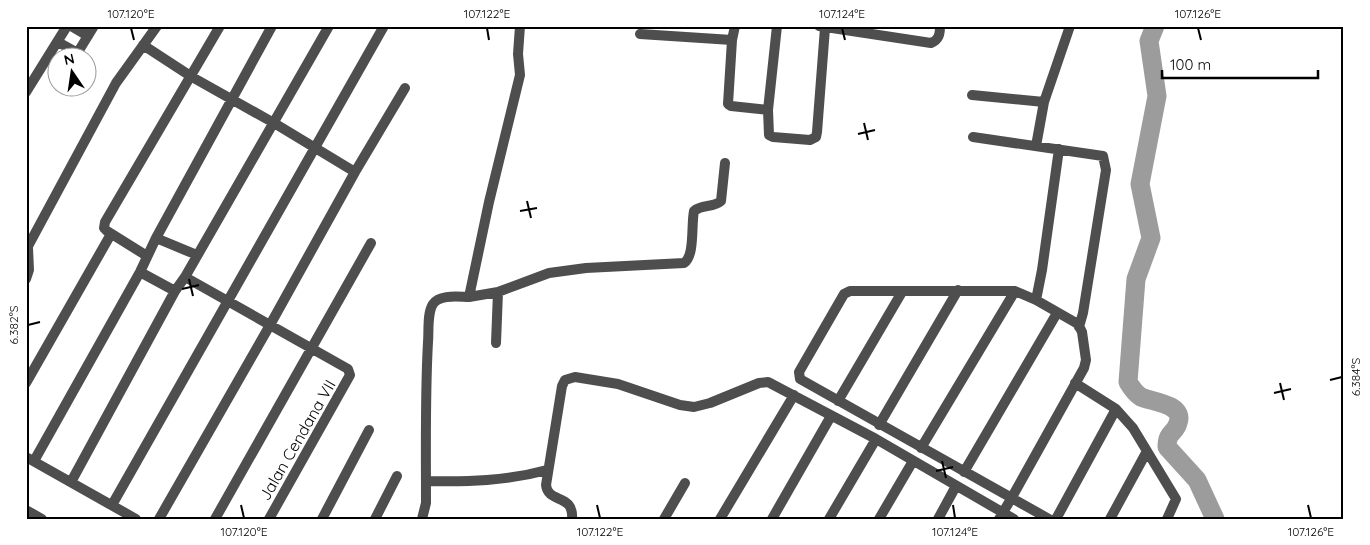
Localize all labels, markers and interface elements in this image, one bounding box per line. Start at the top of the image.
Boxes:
text: 107.120°E [107,6,155,21]
text: 107.122°E [464,6,510,21]
text: 107.124°E [819,6,865,21]
text: 107.126°E [1175,6,1221,21]
north arrow [48,48,98,98]
scale bar [1162,48,1319,80]
text: N [62,49,76,69]
text: 100 m [1170,55,1211,74]
text: 6.382°S [6,305,21,344]
text: 6.384°S [1348,358,1363,396]
street label: Jalan Cendana VII [254,376,340,504]
text: 107.120°E [220,524,268,539]
text: 107.122°E [577,524,623,539]
text: 107.124°E [932,524,978,539]
text: 107.126°E [1288,524,1334,539]

